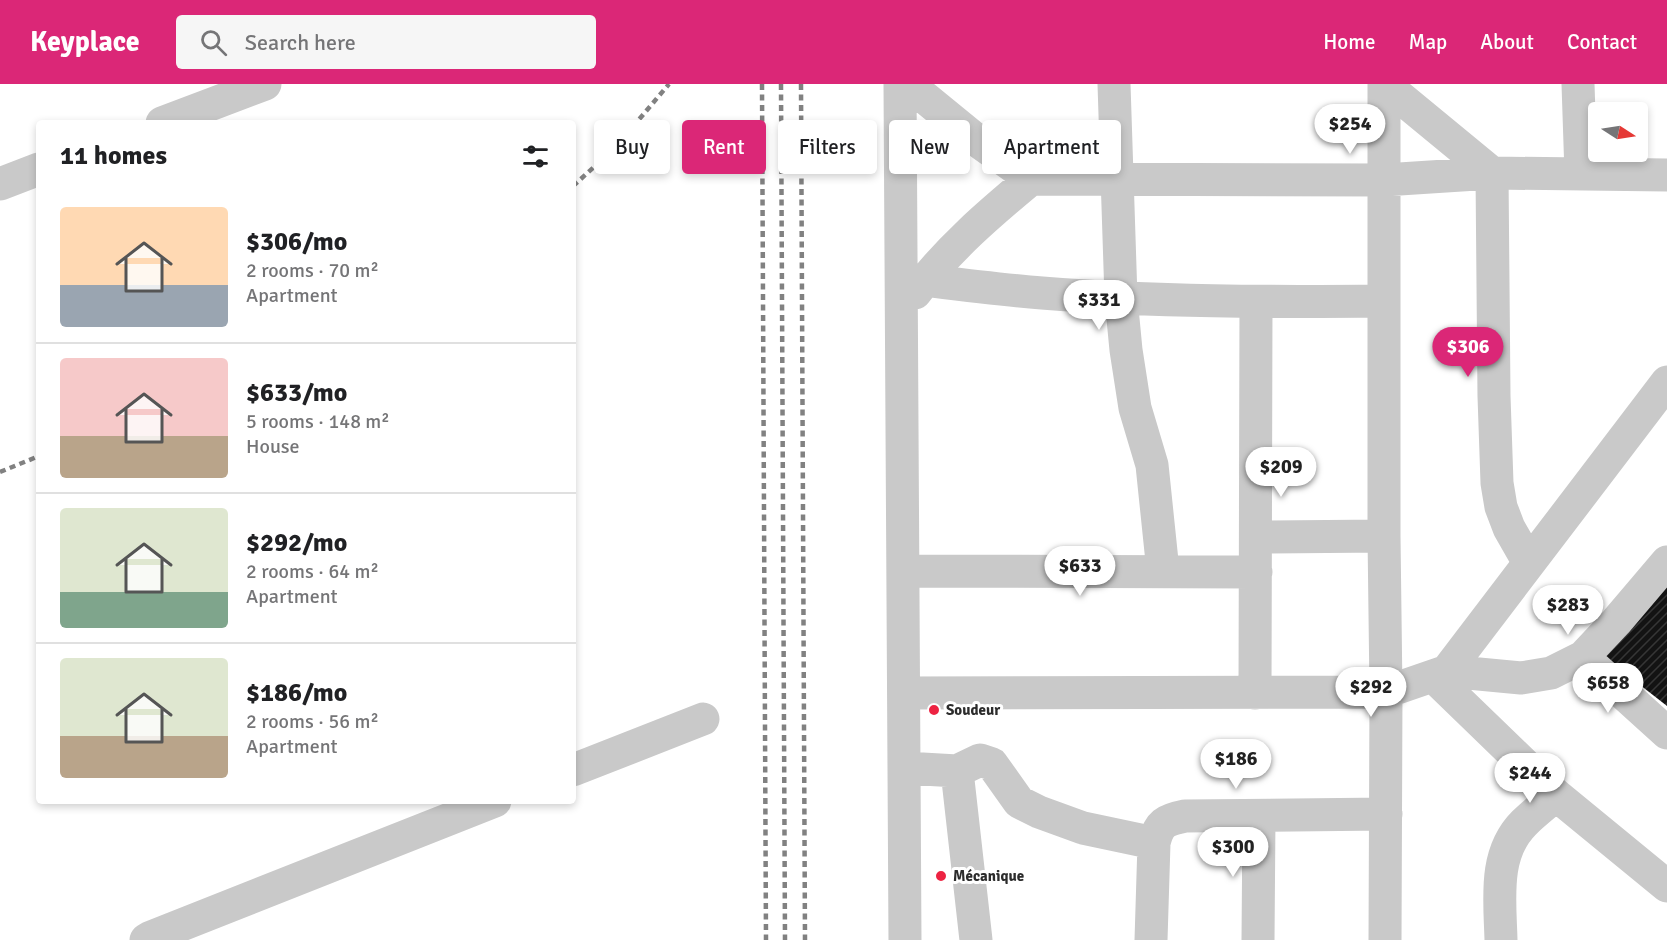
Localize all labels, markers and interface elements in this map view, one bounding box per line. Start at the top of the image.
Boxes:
search box [176,15,596,69]
text: Keyplace [30,25,140,59]
icon: search [197,26,230,59]
text: Search here [245,29,356,56]
text: Home [1323,29,1376,55]
text: Map [1409,29,1447,55]
text: About [1480,29,1534,55]
text: Contact [1567,29,1637,55]
north arrow [1588,102,1648,162]
map controls [1588,102,1648,162]
pin: $254 [1314,104,1386,155]
text: $254 [1328,111,1372,136]
chip: Buy [594,120,670,174]
chip: Rent [682,120,766,174]
chip: Filters [778,120,877,174]
chip: New [889,120,970,174]
chip: Apartment [982,120,1121,174]
text: 11 homes [60,140,167,172]
icon: filters [519,140,552,173]
text: $306/mo [246,226,347,258]
icon: home [108,231,180,303]
text: 2 rooms · 70 m² [246,258,379,283]
pin: $331 [1063,280,1135,331]
text: Apartment [246,283,338,308]
text: $331 [1077,287,1121,312]
pin: $306 [1432,327,1504,378]
text: $306 [1446,334,1490,359]
text: $633/mo [246,377,347,409]
icon: home [108,382,180,454]
text: 5 rooms · 148 m² [246,409,390,434]
text: House [246,434,300,459]
pin: $209 [1245,447,1317,498]
text: $209 [1259,454,1303,479]
text: $292/mo [246,527,347,559]
icon: home [108,532,180,604]
pin: $633 [1044,546,1116,597]
text: $633 [1058,553,1102,578]
text: 2 rooms · 64 m² [246,559,379,584]
text: Apartment [246,584,338,609]
pin: $283 [1532,585,1604,636]
text: $283 [1546,592,1590,617]
pin: $658 [1572,663,1644,714]
pin: $292 [1335,667,1407,718]
text: $658 [1586,670,1630,695]
text: $292 [1349,674,1393,699]
text: $186/mo [246,677,347,709]
icon: home [108,682,180,754]
place label: Soudeur [946,701,1000,719]
marker: Soudeur [927,703,941,717]
text: 2 rooms · 56 m² [246,709,379,734]
text: Apartment [246,734,338,759]
pin: $186 [1200,739,1272,790]
text: $186 [1214,746,1258,771]
pin: $244 [1494,753,1566,804]
text: $244 [1508,760,1552,785]
pin: $300 [1197,827,1269,878]
text: $300 [1211,834,1255,859]
place label: Mécanique [953,867,1024,885]
marker: Mécanique [934,869,948,883]

